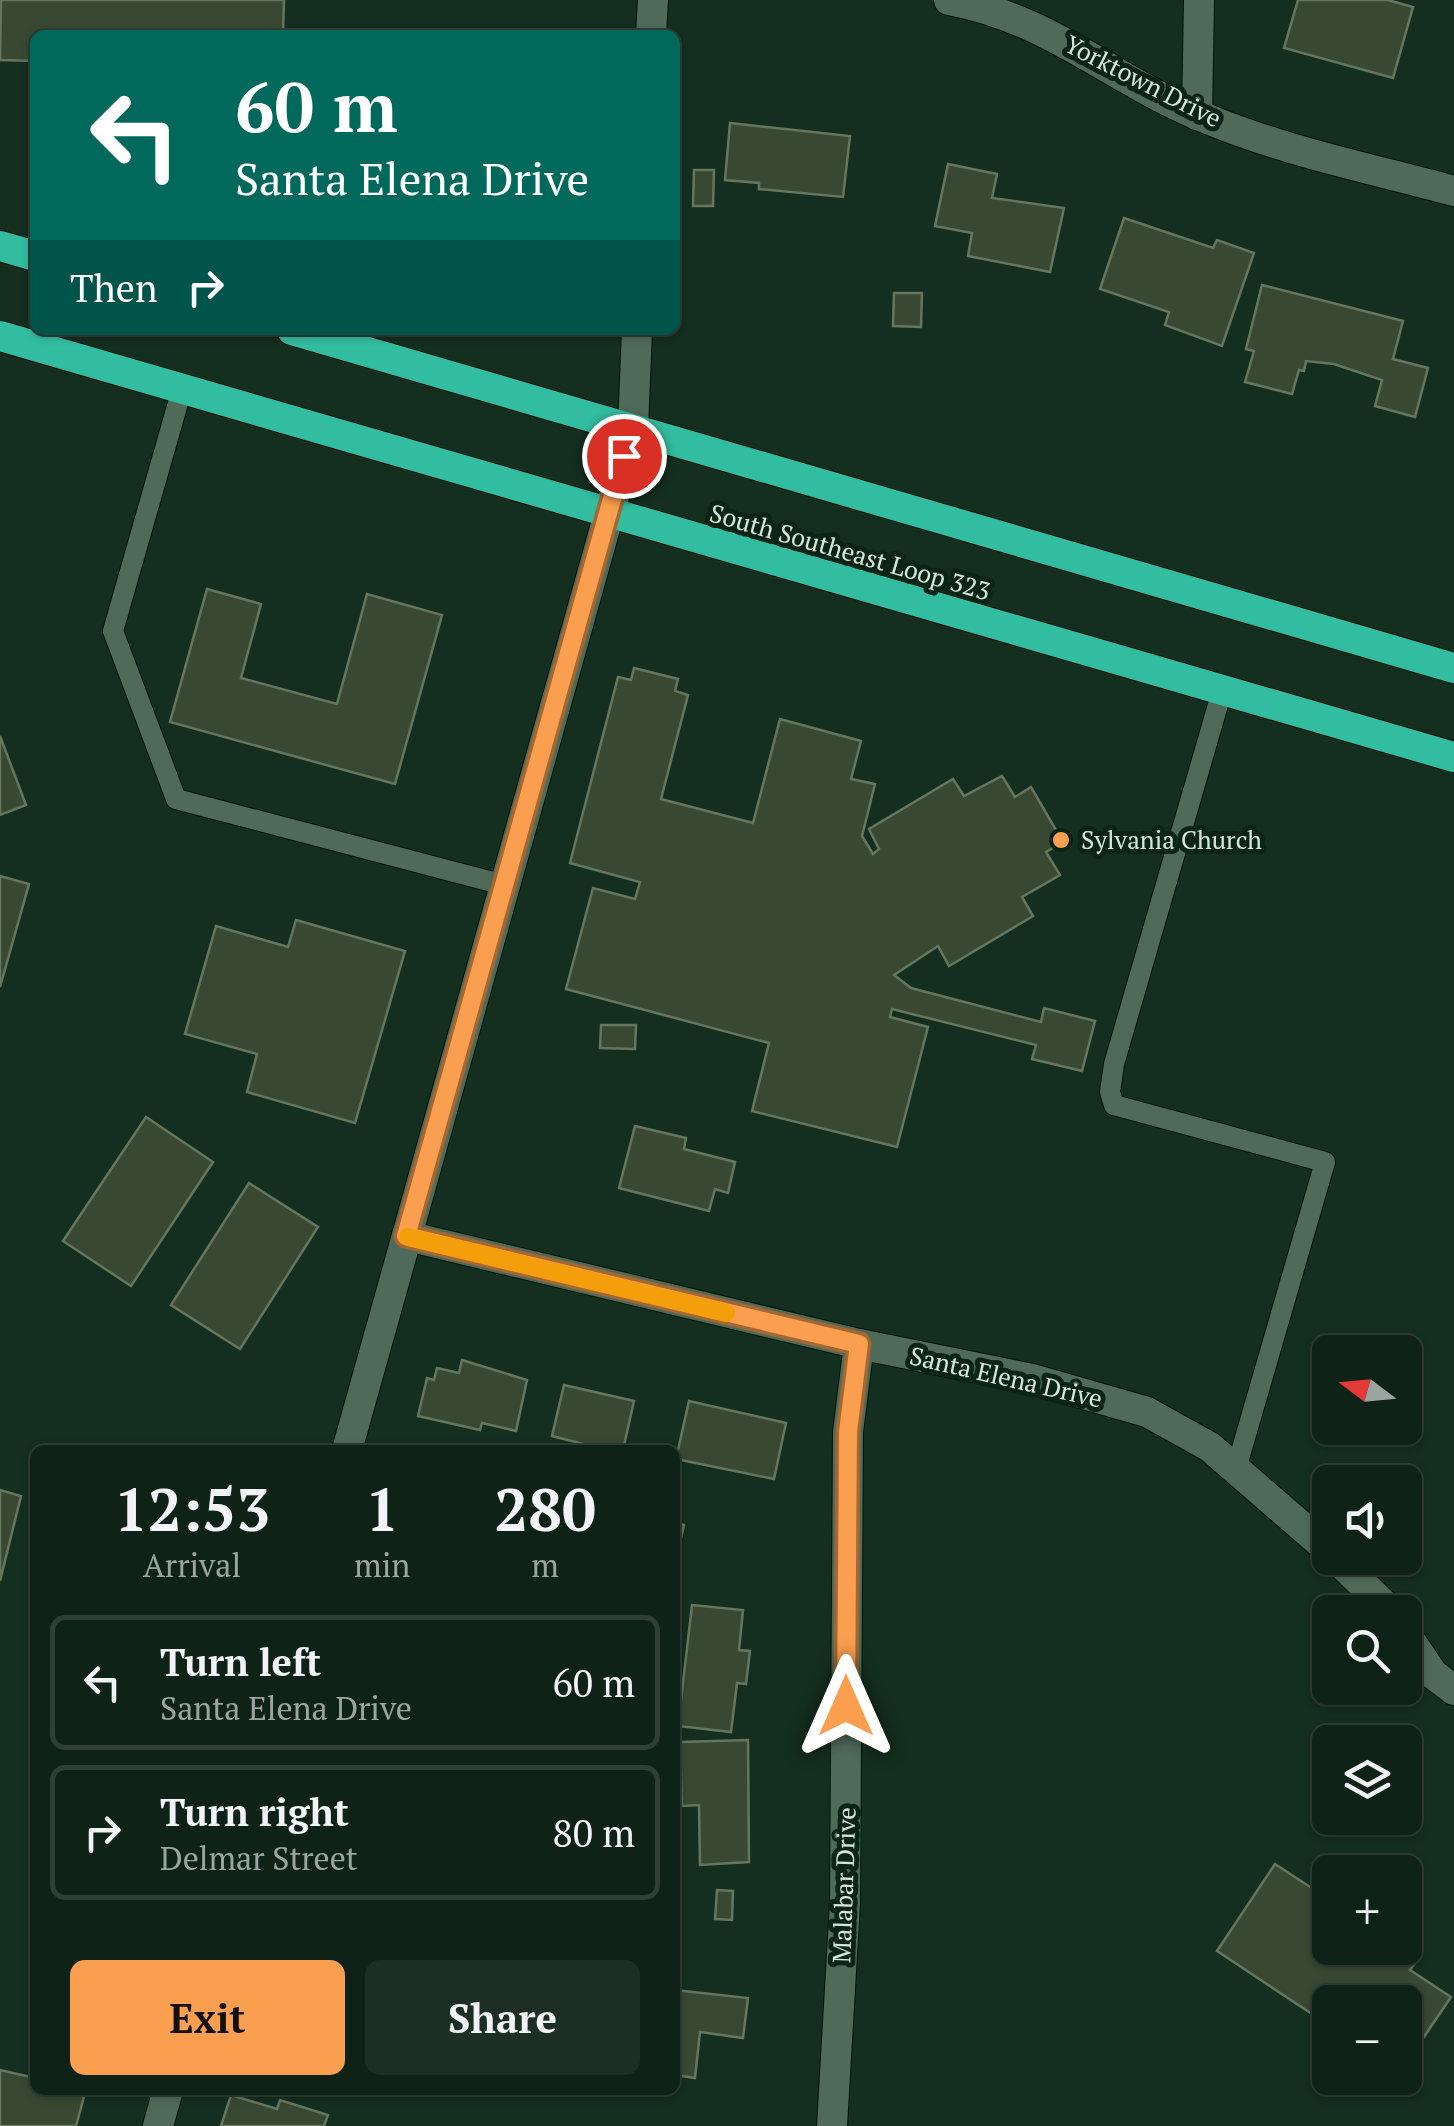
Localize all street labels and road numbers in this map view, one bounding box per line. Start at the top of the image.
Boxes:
street label: Yorktown Drive [1059,27,1227,134]
street label: South Southeast Loop 323 [706,496,994,607]
street label: Santa Elena Drive [907,1338,1106,1415]
street label: Malabar Drive [824,1806,863,1964]

